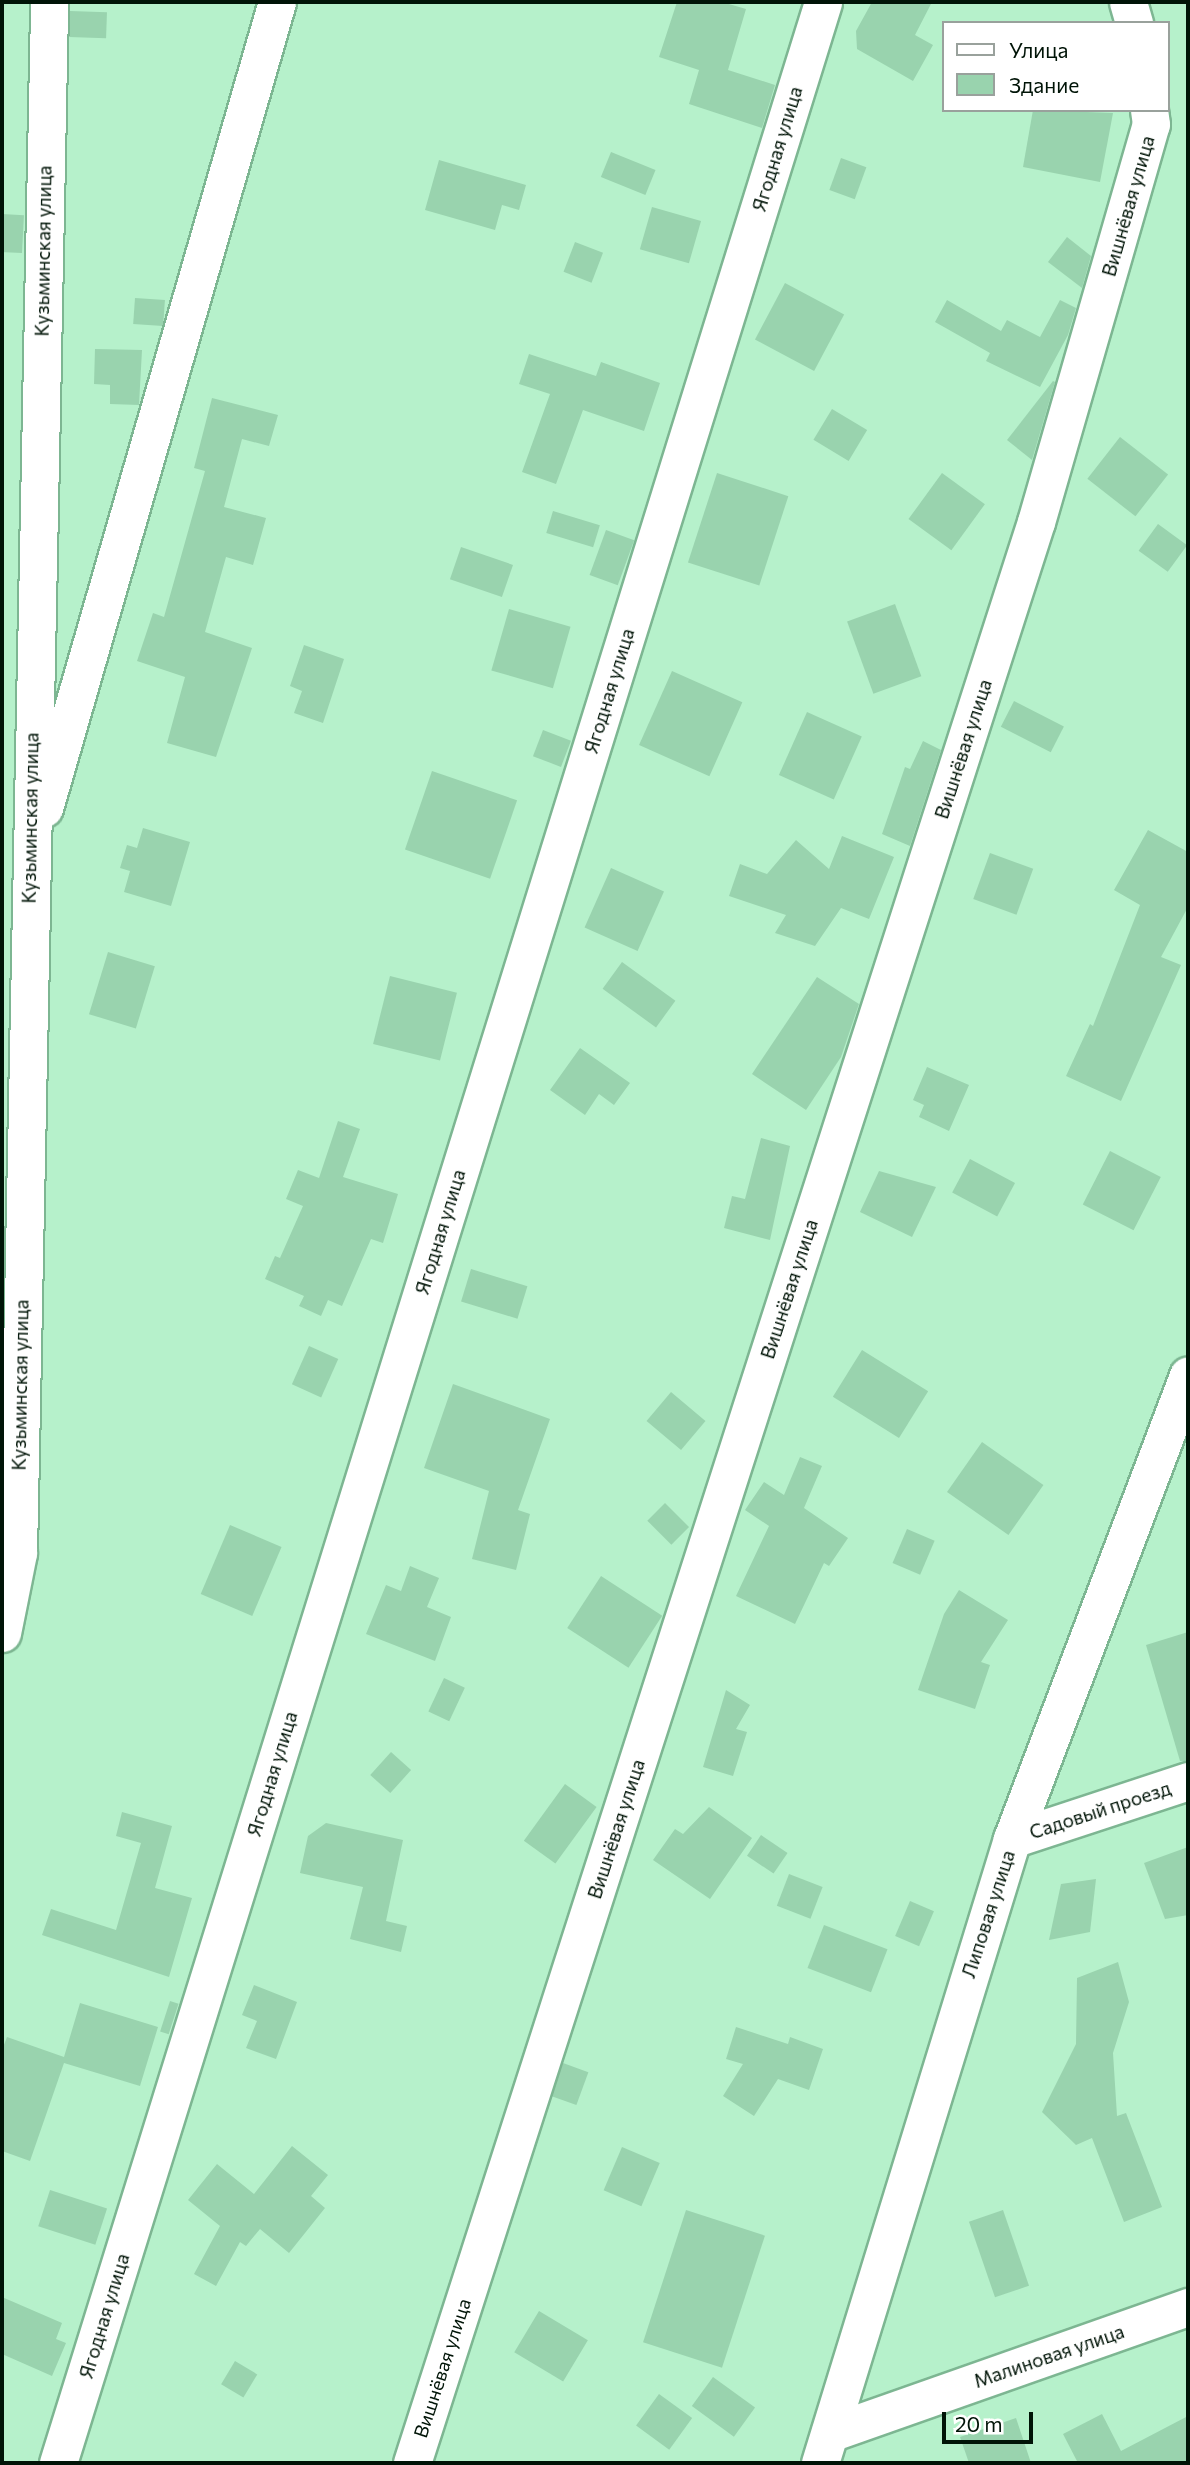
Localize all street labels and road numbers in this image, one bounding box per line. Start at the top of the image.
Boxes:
street label: Ягодная улица [747,84,807,214]
street label: Вишнёвая улица [1097,133,1159,279]
street label: Кузьминская улица [30,165,56,337]
street label: Ягодная улица [579,626,639,756]
street label: Вишнёвая улица [930,676,996,822]
street label: Кузьминская улица [17,732,43,904]
street label: Ягодная улица [410,1167,470,1297]
street label: Вишнёвая улица [756,1216,822,1362]
street label: Кузьминская улица [7,1299,33,1471]
street label: Ягодная улица [242,1709,302,1839]
street label: Вишнёвая улица [583,1756,649,1902]
street label: Садовый проезд [1026,1776,1174,1844]
street label: Липовая улица [957,1847,1019,1981]
street label: Ягодная улица [74,2251,134,2381]
street label: Вишнёвая улица [409,2295,475,2441]
street label: Малиновая улица [971,2320,1127,2392]

